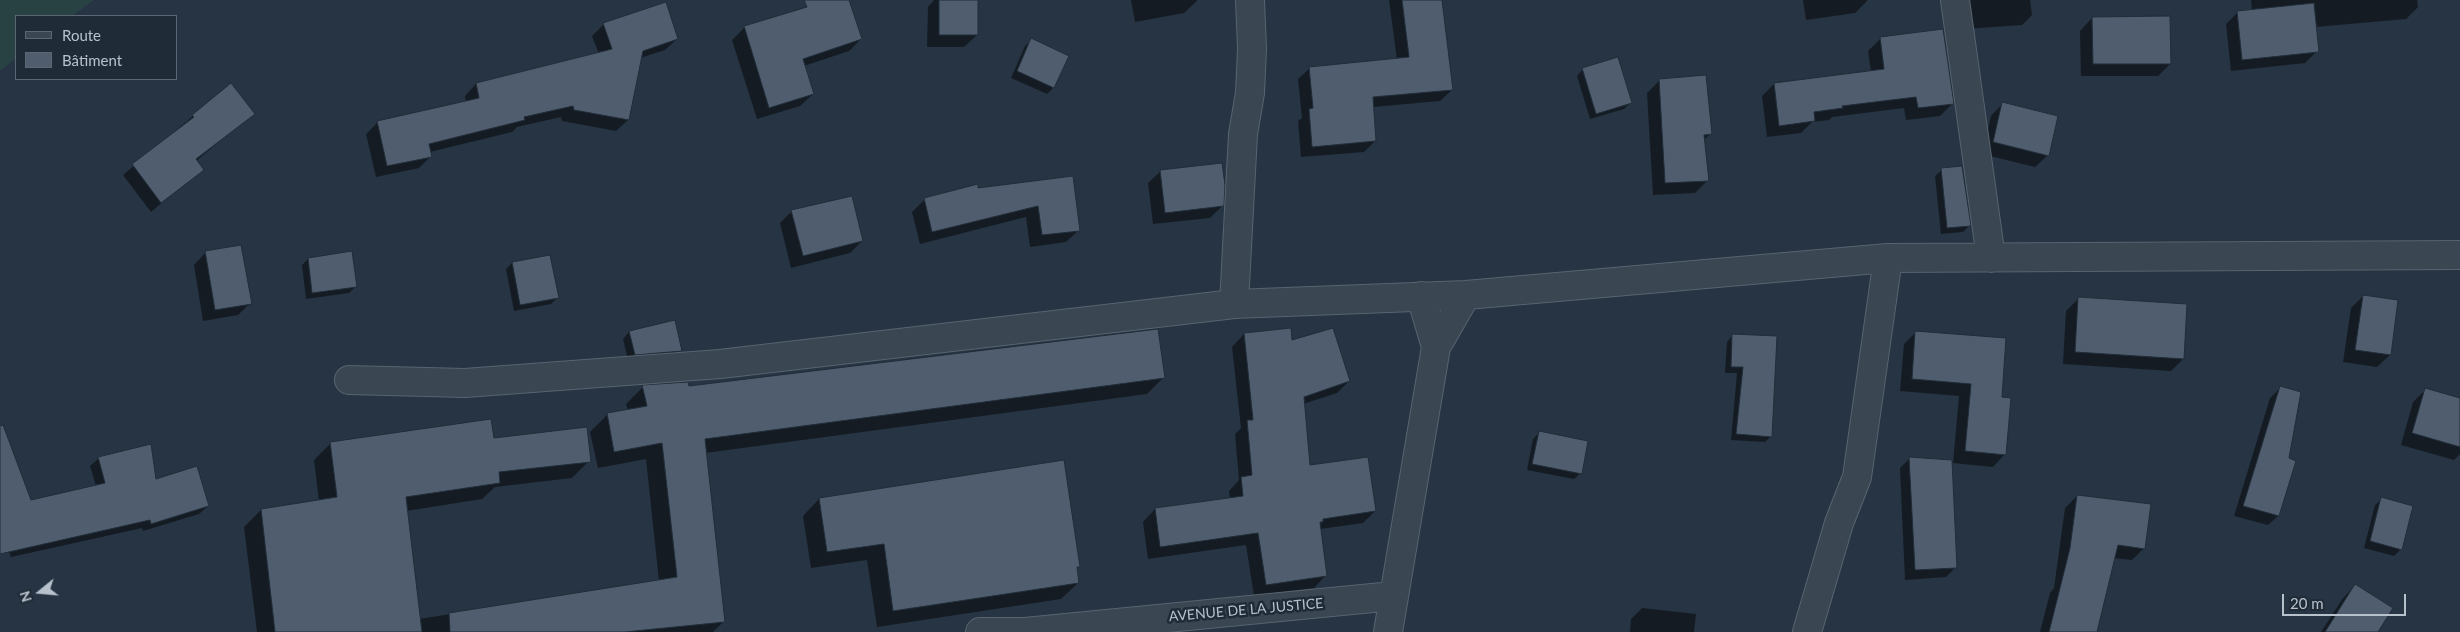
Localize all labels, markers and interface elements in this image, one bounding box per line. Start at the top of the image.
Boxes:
legend [15,15,178,80]
text: Route [62,26,101,44]
text: Bâtiment [62,51,122,69]
north arrow [15,567,65,617]
scale bar [2285,584,2409,616]
text: N [15,589,35,604]
text: 20 m [2290,594,2324,612]
street label: AVENUE DE LA JUSTICE [1168,595,1324,625]

